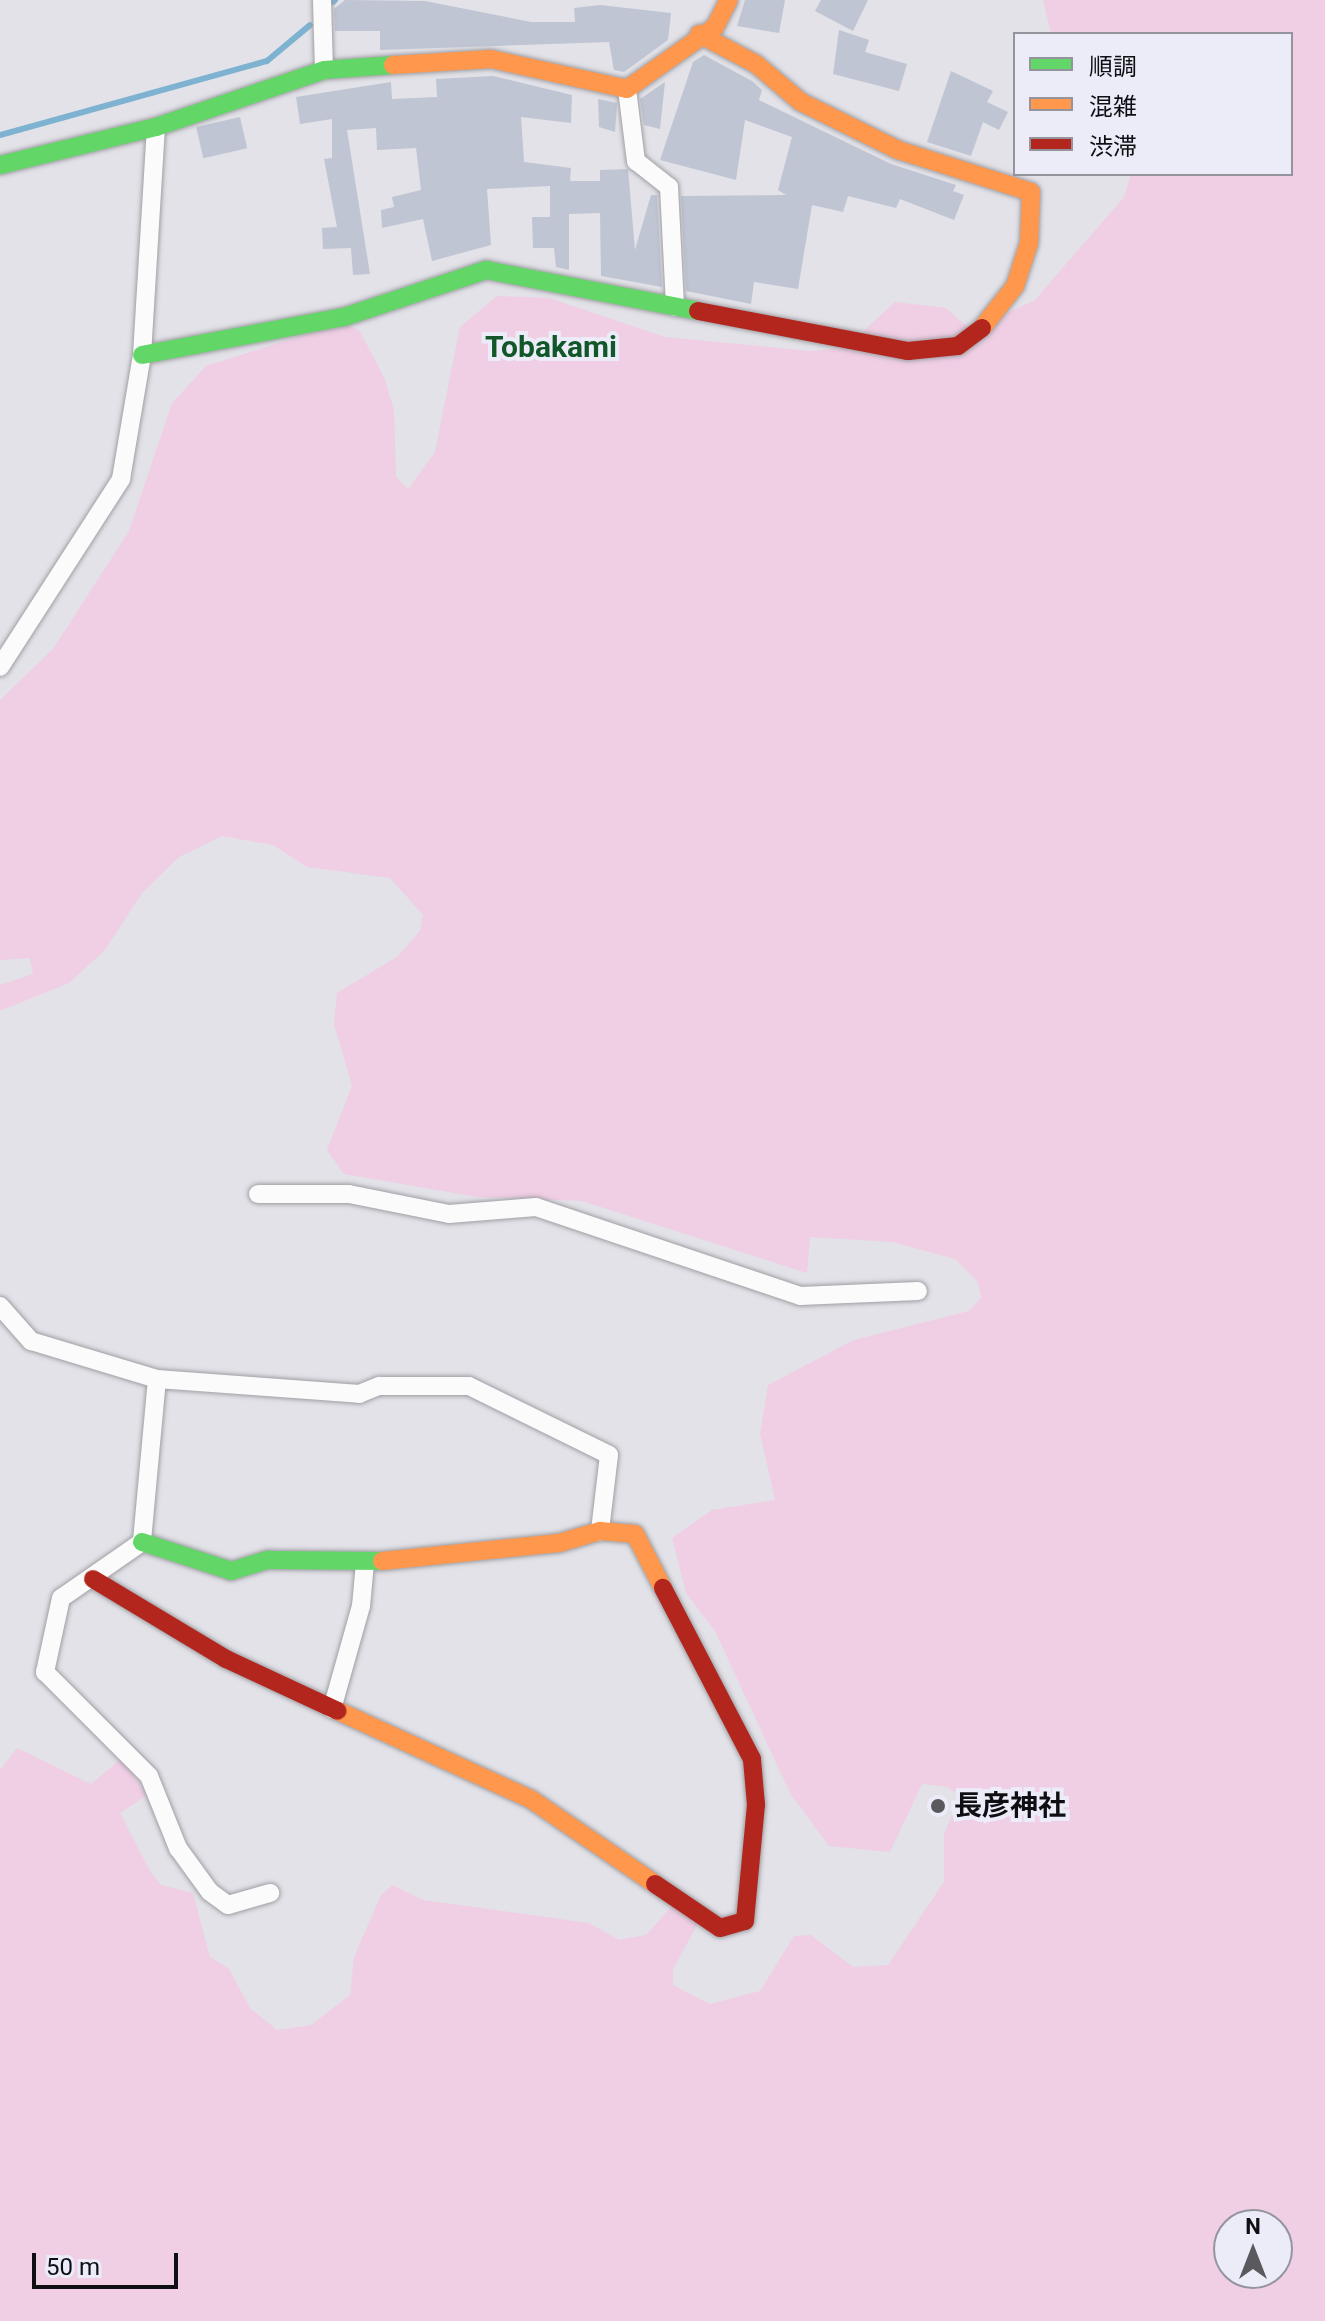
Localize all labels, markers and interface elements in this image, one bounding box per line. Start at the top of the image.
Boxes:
legend [1013,32,1293,176]
text: 順調 [1089,53,1137,81]
text: 混雑 [1089,93,1137,121]
text: 渋滞 [1089,133,1137,161]
district label: Tobakami [485,329,617,365]
place label: 長彦神社 [954,1789,1066,1823]
marker: 長彦神社 [929,1797,947,1815]
north arrow [1213,2209,1293,2289]
text: N [1245,2214,1261,2239]
scale bar [36,2237,182,2287]
text: 50 m [46,2253,100,2281]

